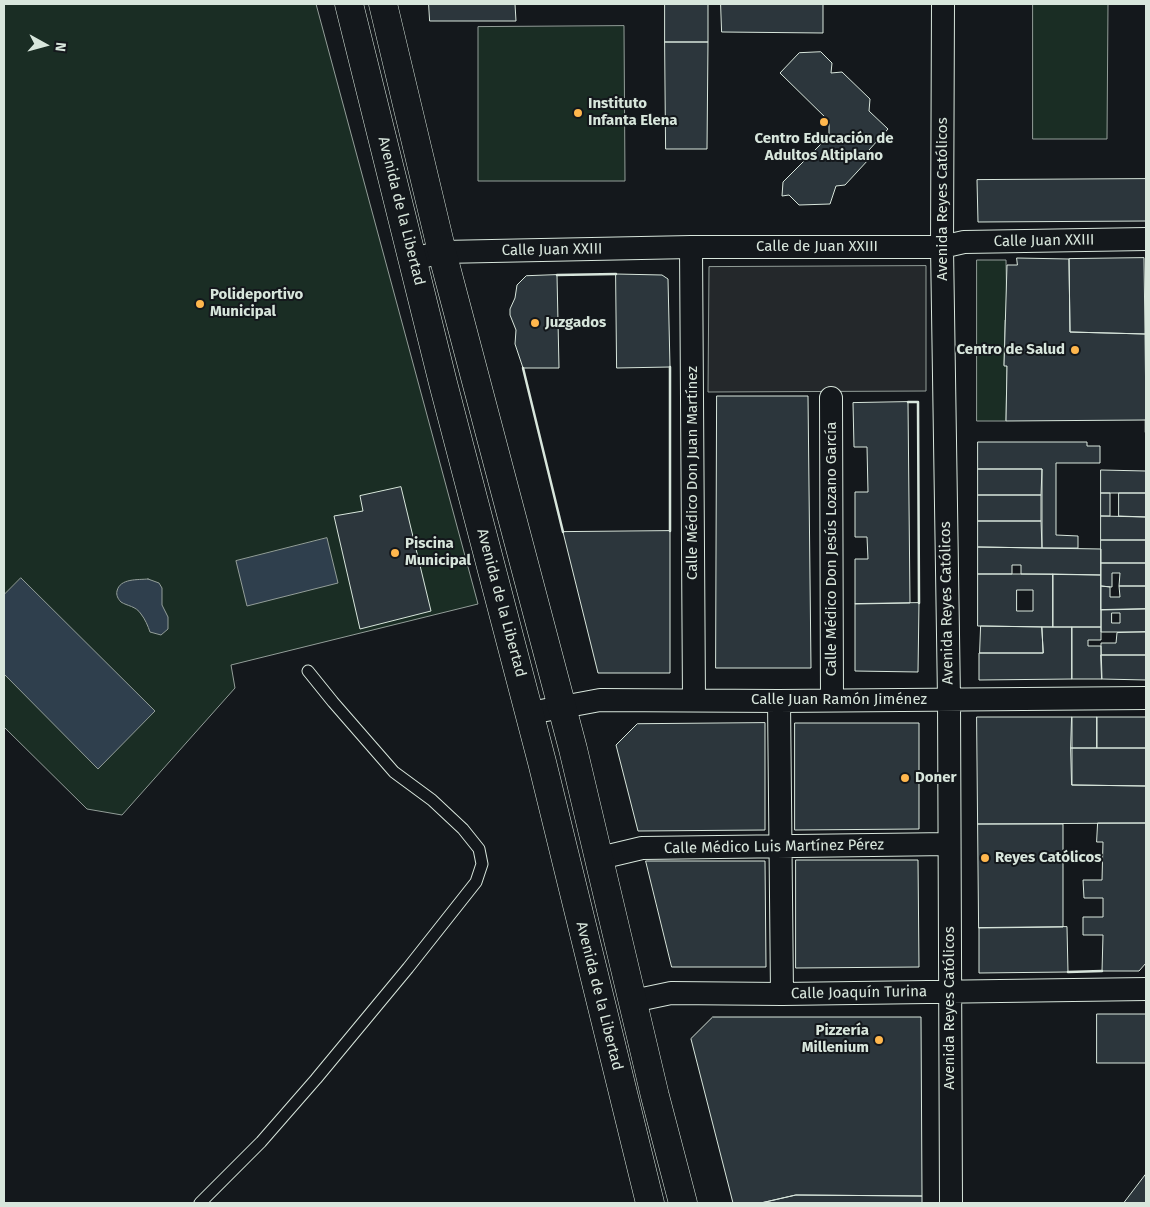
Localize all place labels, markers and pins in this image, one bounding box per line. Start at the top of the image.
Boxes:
place label: Instituto Infanta Elena [588,95,678,130]
marker: Instituto Infanta Elena [572,107,584,119]
marker: Centro Educación de Adultos Altiplano [818,116,830,128]
place label: Centro Educación de Adultos Altiplano [754,130,894,165]
place label: Polideportivo Municipal [210,286,303,321]
marker: Polideportivo Municipal [194,298,206,310]
place label: Juzgados [545,314,606,332]
marker: Juzgados [529,317,541,329]
place label: Centro de Salud [957,341,1065,359]
marker: Centro de Salud [1069,344,1081,356]
place label: Piscina Municipal [405,535,471,570]
marker: Piscina Municipal [389,547,401,559]
place label: Doner [915,769,956,787]
marker: Doner [899,772,911,784]
place label: Reyes Católicos [995,849,1101,867]
marker: Reyes Católicos [979,852,991,864]
place label: Pizzería Millenium [802,1022,869,1057]
marker: Pizzería Millenium [873,1034,885,1046]

